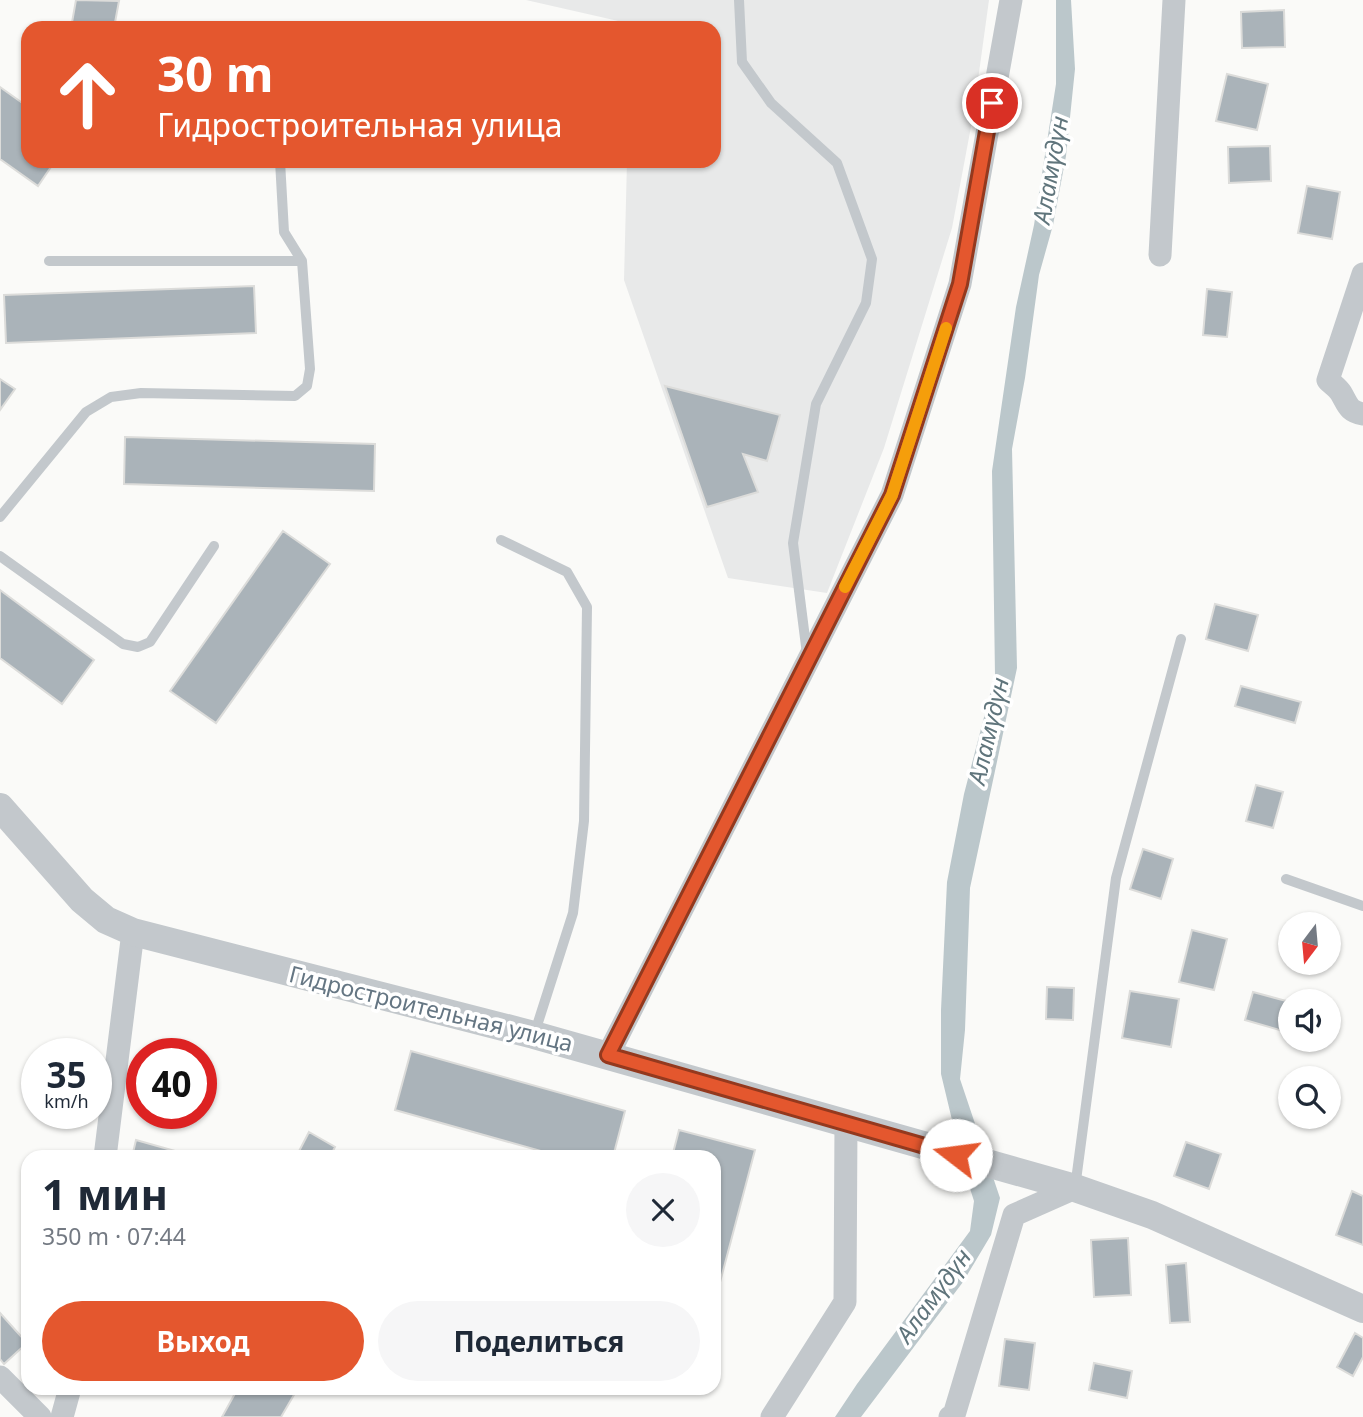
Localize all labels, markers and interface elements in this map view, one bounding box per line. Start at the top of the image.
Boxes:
text: 30 m [157,40,274,106]
icon: ahead [42,49,133,140]
pin [962,73,1022,133]
icon: arrive [973,84,1011,122]
text: Гидростроительная улица [157,103,562,146]
water label: Аламүдүн [1023,113,1075,228]
water label: Аламүдүн [959,674,1016,789]
north arrow [1278,912,1340,975]
map controls [1278,912,1341,1129]
street label: Гидростроительная улица [286,957,576,1059]
button: sound [1278,989,1341,1052]
speed limit sign: 40 [126,1038,217,1129]
text: 35 [46,1051,87,1098]
button: search [1278,1066,1341,1129]
text: km/h [44,1089,89,1113]
position arrow [919,1118,993,1192]
text: 1 мин [42,1165,168,1222]
button: close [626,1173,700,1247]
text: 350 m · 07:44 [42,1220,186,1252]
water label: Аламүдүн [886,1241,978,1350]
button: Выход [42,1301,364,1381]
button: Поделиться [378,1301,700,1381]

